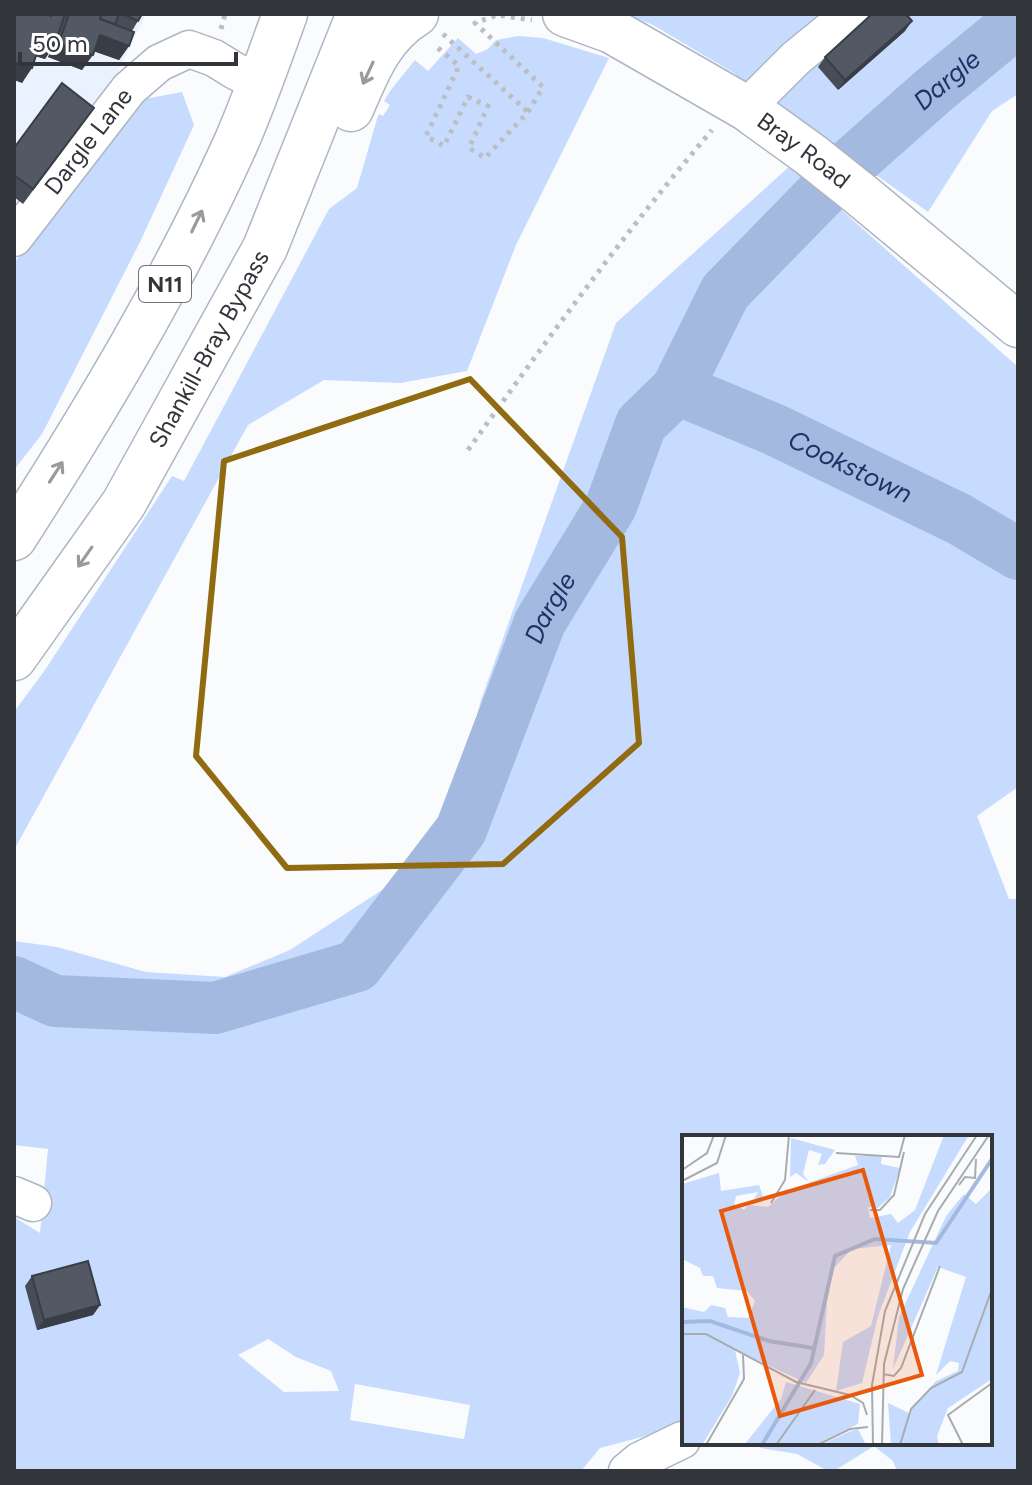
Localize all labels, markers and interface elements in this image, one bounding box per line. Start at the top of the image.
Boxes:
scale bar [20,16,236,66]
text: 50 m [32,29,88,58]
water label: Dargle [907,43,987,117]
one-way arrow [359,60,375,84]
street label: Dargle Lane [38,82,138,200]
street label: Bray Road [752,106,856,194]
one-way arrow [190,210,205,234]
street label: Shankill-Bray Bypass [143,245,275,453]
road number: N11 [139,266,191,302]
water label: Cookstown [783,423,918,510]
one-way arrow [49,461,65,484]
one-way arrow [77,546,93,568]
water label: Dargle [517,566,583,648]
inset map [682,1135,992,1445]

